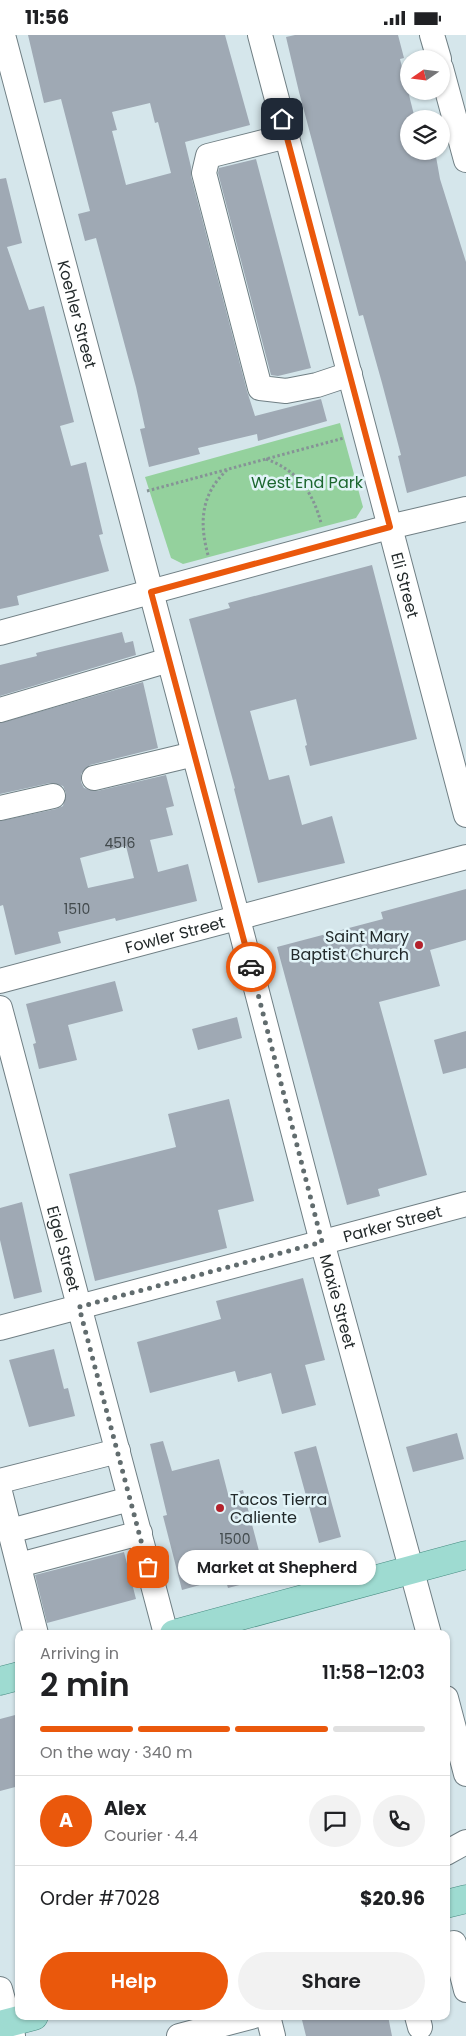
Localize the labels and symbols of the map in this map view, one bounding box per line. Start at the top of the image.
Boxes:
north arrow [400,50,450,100]
pin [261,98,303,140]
street label: Koehler Street [52,258,103,371]
park label: West End Park [251,471,364,494]
street label: Eli Street [386,550,425,621]
house number: 4516 [105,833,136,853]
house number: 1510 [64,899,90,919]
street label: Fowler Street [122,910,228,959]
place label: Saint Mary Baptist Church [291,925,409,966]
marker: Saint Mary Baptist Church [413,939,425,951]
courier [226,942,276,992]
street label: Parker Street [340,1199,444,1248]
street label: Eigel Street [41,1203,86,1294]
street label: Maxie Street [314,1251,362,1352]
place label: Tacos Tierra Caliente [230,1488,327,1529]
marker: Tacos Tierra Caliente [214,1502,226,1514]
house number: 1500 [220,1529,250,1549]
pin [127,1546,169,1588]
callout: Market at Shepherd [178,1549,376,1585]

